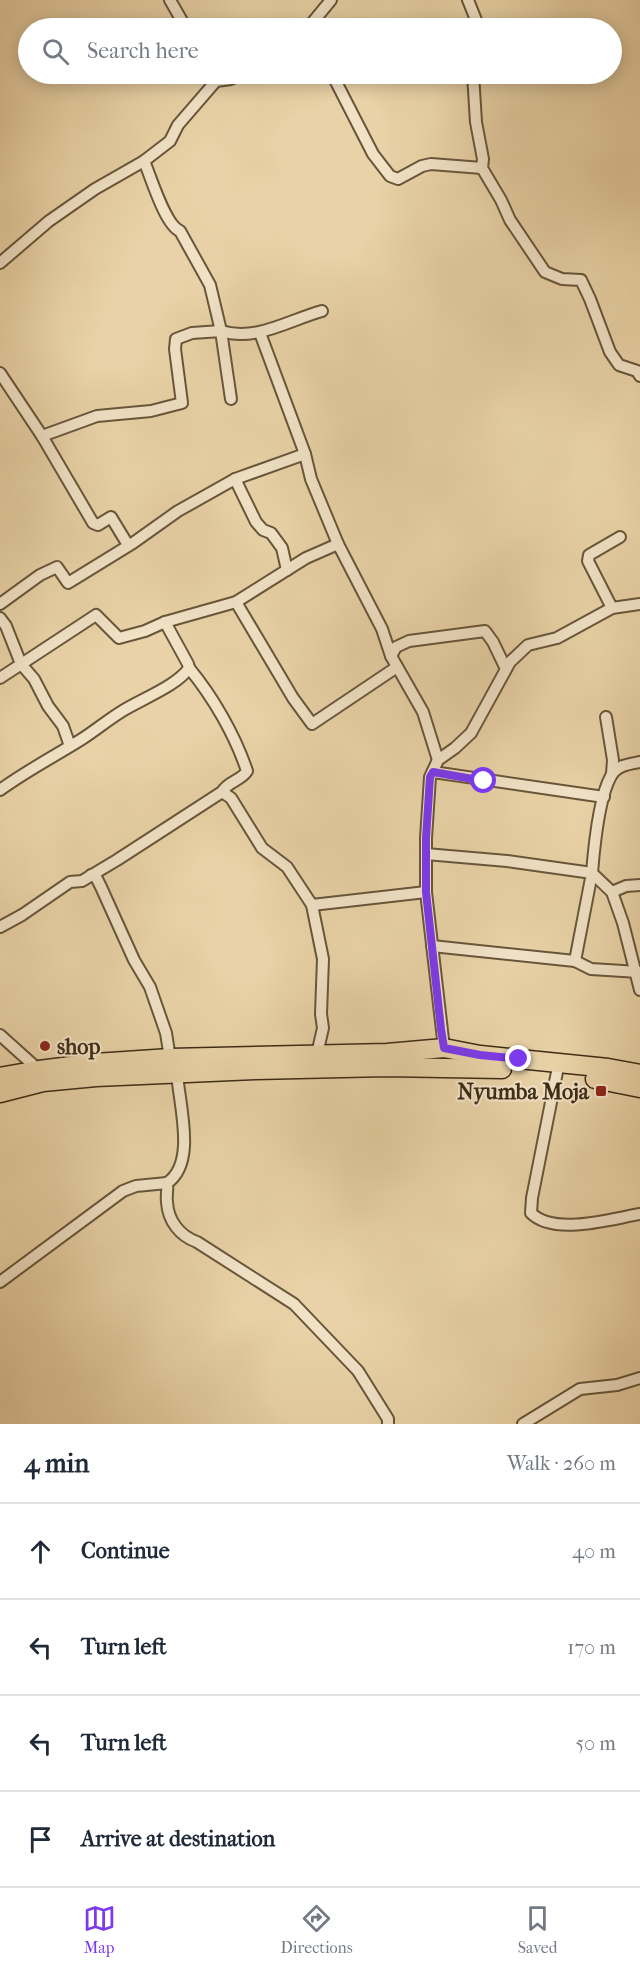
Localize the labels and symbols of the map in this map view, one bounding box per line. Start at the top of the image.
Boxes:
route start [470,767,496,793]
place label: shop [57,1034,100,1060]
marker: shop [38,1039,52,1053]
route end [505,1045,531,1071]
place label: Nyumba Moja [457,1079,590,1105]
marker: Nyumba Moja [594,1084,608,1098]

